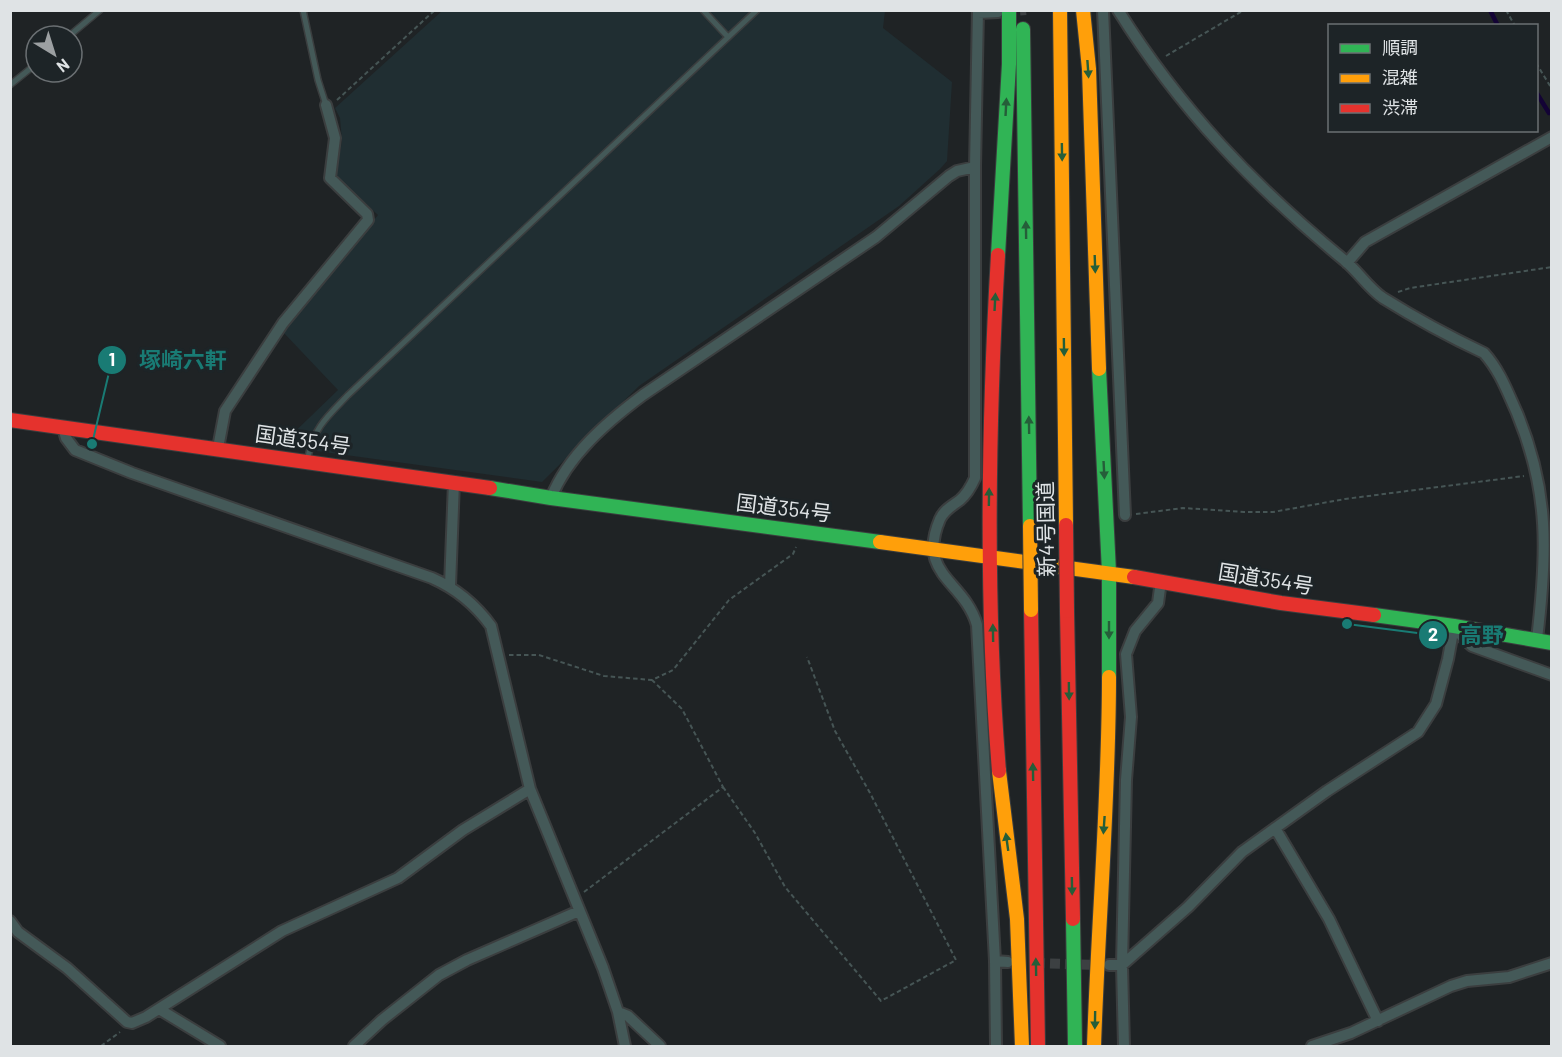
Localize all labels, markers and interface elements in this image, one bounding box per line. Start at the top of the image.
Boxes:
north arrow [24,24,84,84]
legend [1328,24,1538,132]
text: 順調 [1382,36,1418,58]
text: N [54,55,74,77]
one-way arrow [1084,59,1093,78]
text: 混雑 [1382,66,1418,88]
text: 渋滞 [1382,96,1418,118]
one-way arrow [1002,98,1011,117]
one-way arrow [1057,143,1067,162]
one-way arrow [1021,221,1031,240]
one-way arrow [1091,254,1100,273]
one-way arrow [990,292,999,311]
one-way arrow [1059,338,1069,357]
callout: 塚崎六軒 [97,340,239,380]
text: 塚崎六軒 [139,346,227,372]
text: 1 [109,348,115,370]
one-way arrow [1024,416,1033,435]
street label: 国道354号 [254,420,352,458]
one-way arrow [1100,460,1109,479]
street label: 新4号国道 [1032,481,1058,577]
one-way arrow [984,487,994,506]
street label: 国道354号 [735,489,833,525]
street label: 国道354号 [1217,558,1315,598]
callout: 高野 [1418,615,1516,655]
one-way arrow [1104,621,1114,640]
text: 高野 [1460,621,1504,647]
text: 2 [1428,623,1438,645]
one-way arrow [988,624,998,643]
one-way arrow [1064,681,1074,700]
one-way arrow [1029,763,1038,782]
one-way arrow [1100,815,1109,834]
one-way arrow [1002,832,1011,851]
one-way arrow [1067,876,1077,895]
one-way arrow [1031,958,1041,977]
one-way arrow [1090,1010,1099,1029]

